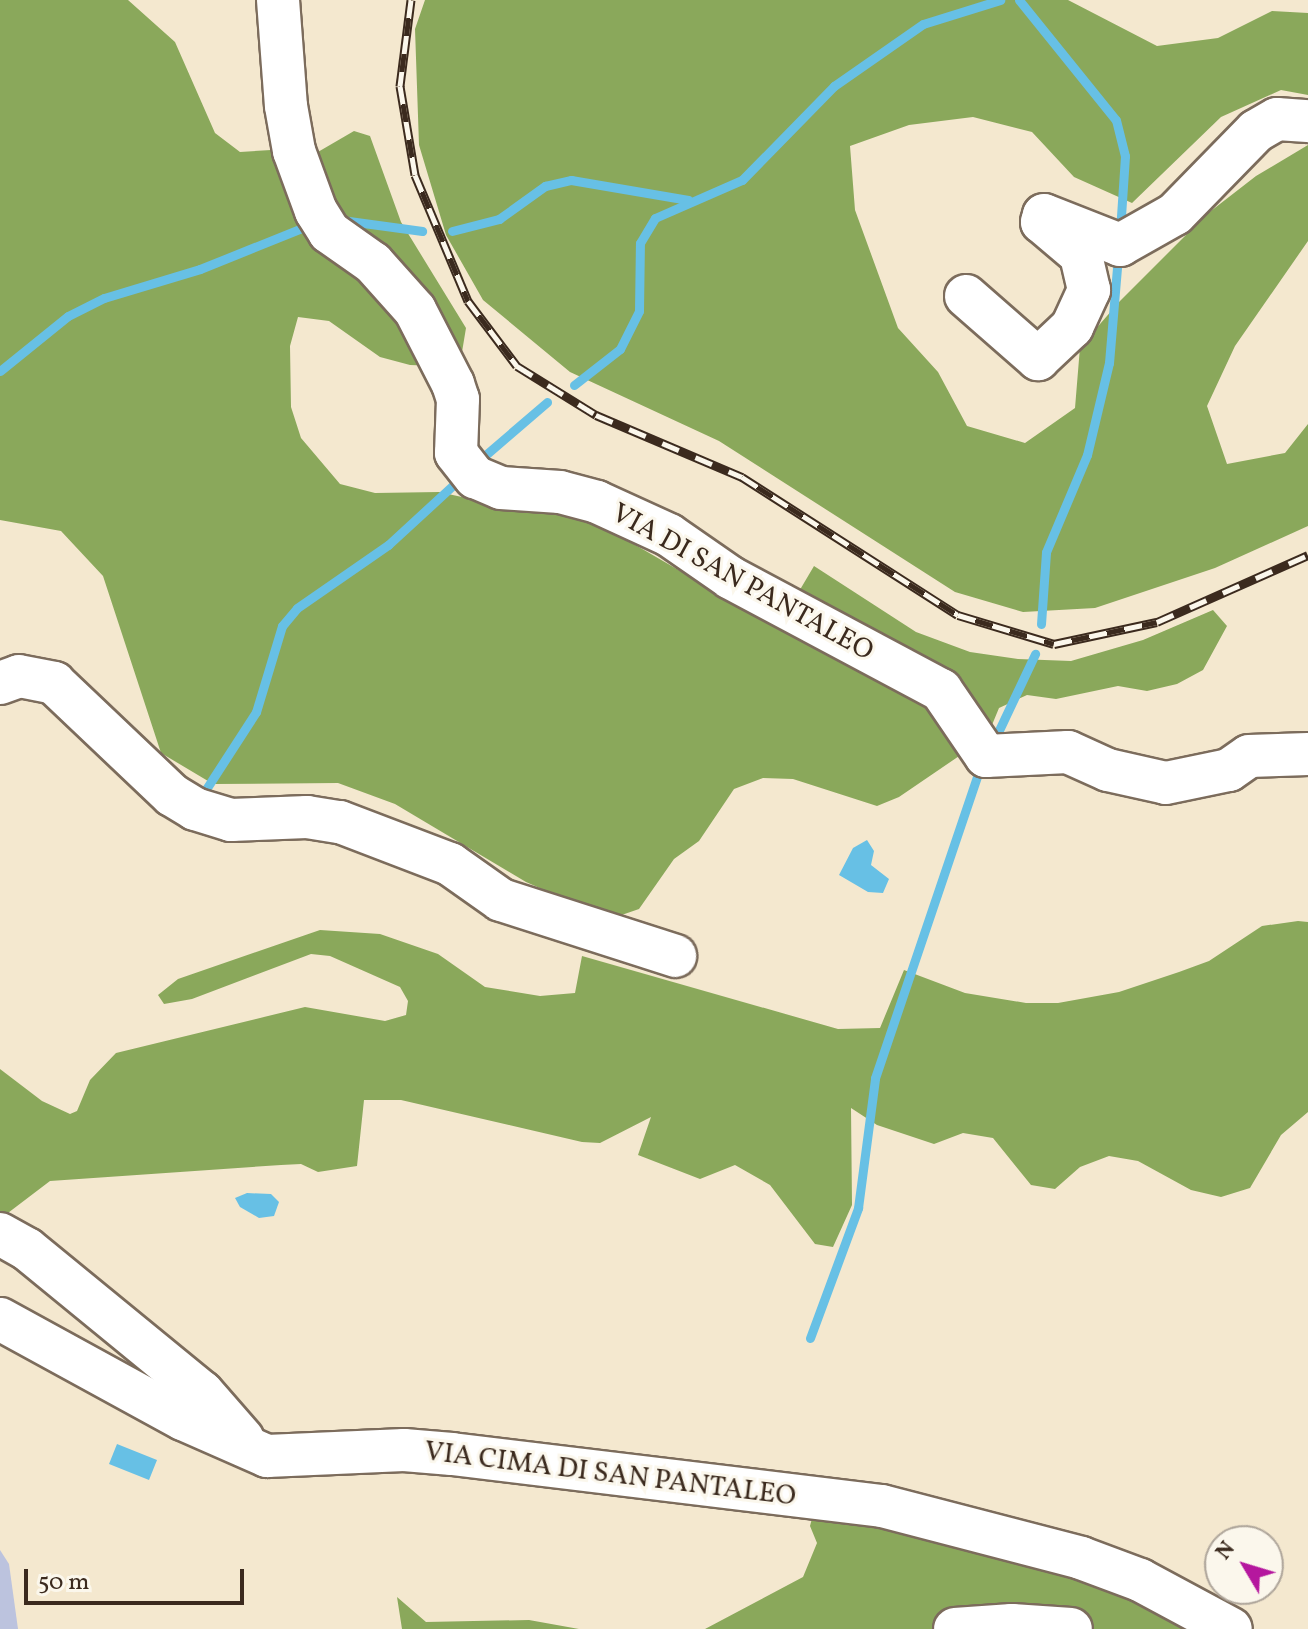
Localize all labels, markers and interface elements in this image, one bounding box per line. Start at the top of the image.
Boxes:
street label: VIA DI SAN PANTALEO [605,497,879,669]
street label: VIA CIMA DI SAN PANTALEO [422,1436,798,1514]
north arrow [1204,1525,1284,1605]
text: N [1209,1535,1243,1567]
scale bar [28,1553,248,1603]
text: 50 m [38,1566,90,1600]

